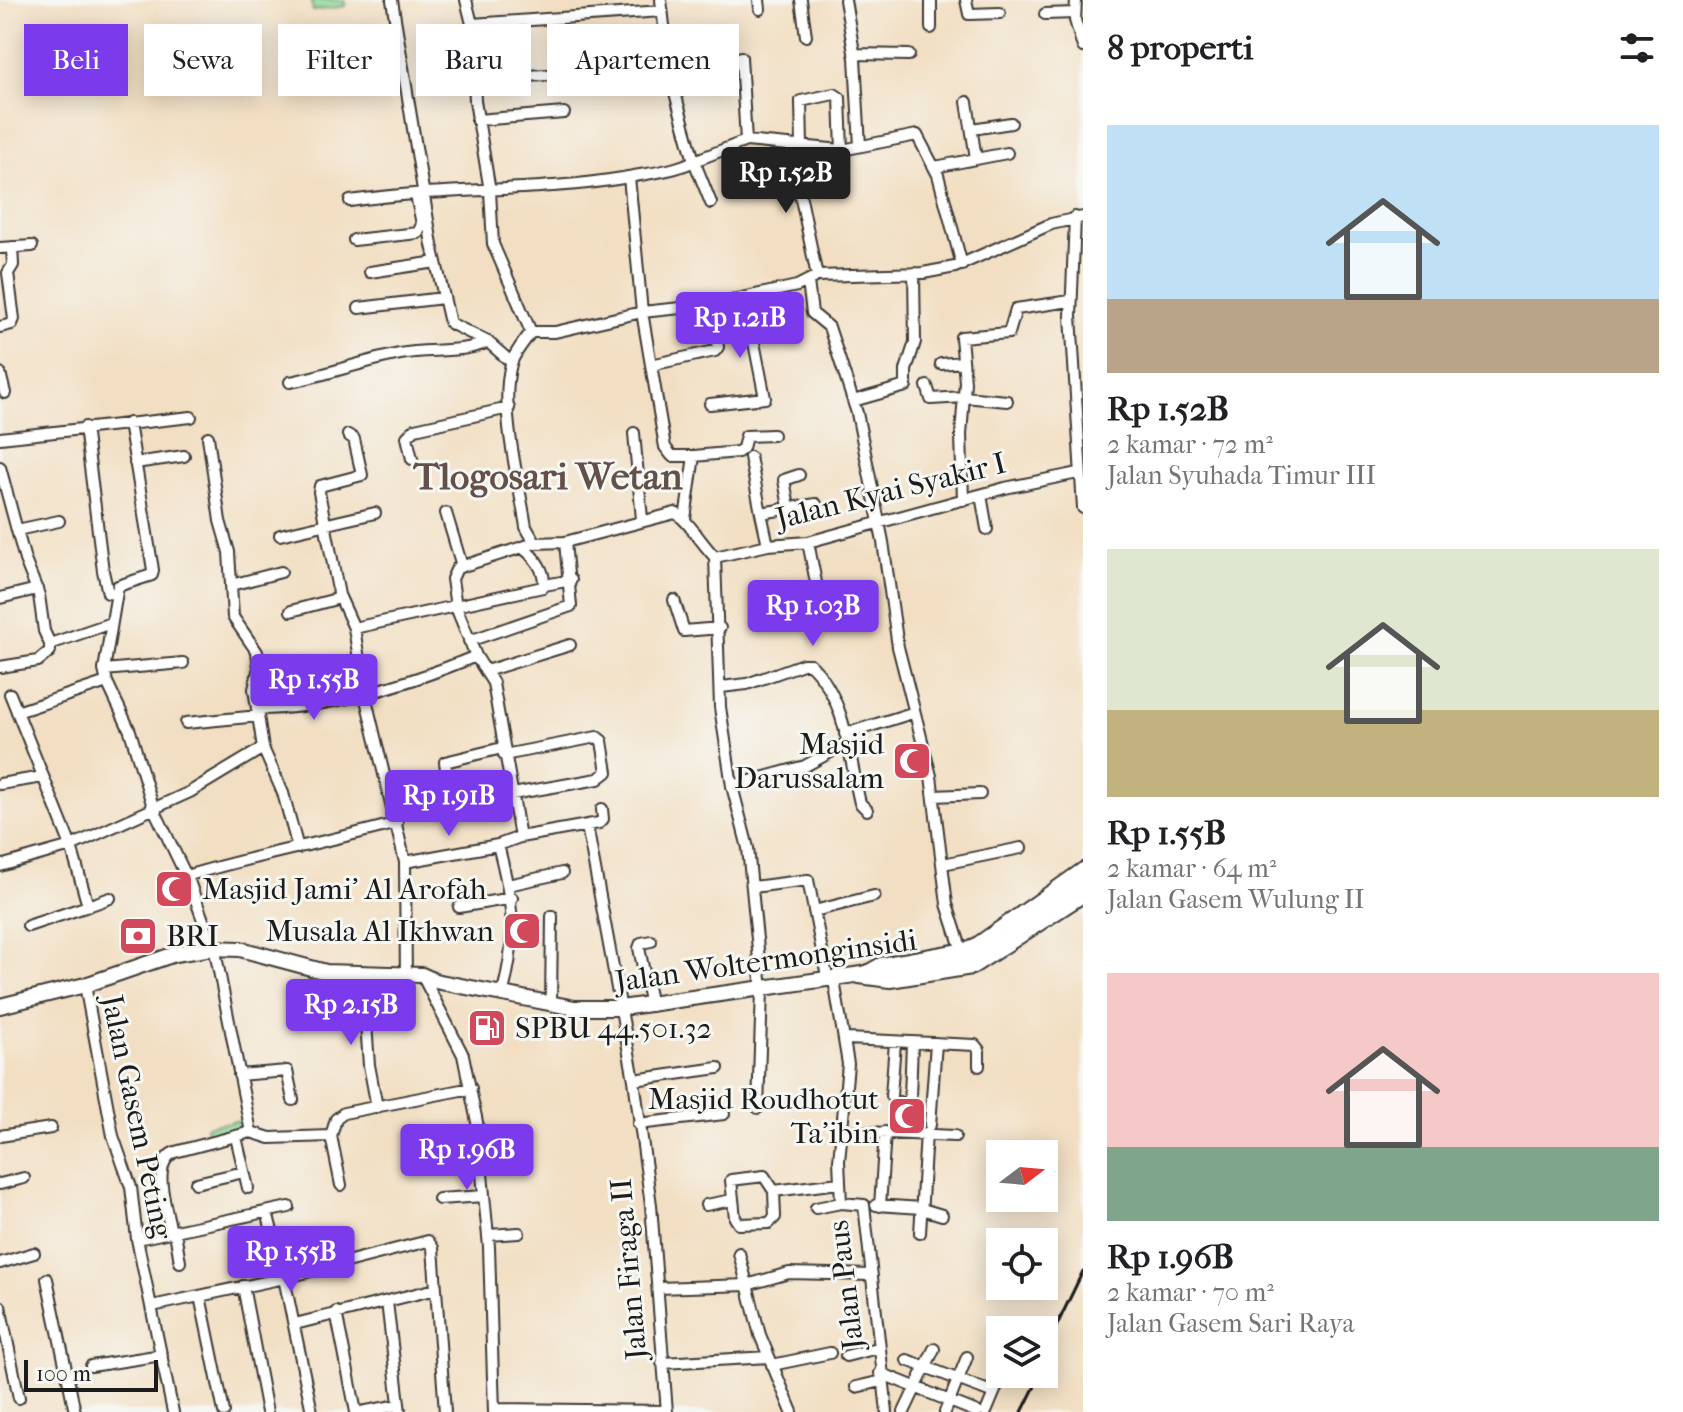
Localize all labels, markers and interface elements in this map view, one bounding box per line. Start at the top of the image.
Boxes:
chip: Beli [24,24,128,96]
chip: Sewa [144,24,262,96]
chip: Filter [278,24,400,96]
chip: Baru [416,24,531,96]
chip: Apartemen [547,24,739,96]
icon: filters [1615,26,1659,70]
text: 8 properti [1107,28,1253,68]
pin: Rp 1.52B [703,147,869,215]
text: Rp 1.52B [739,157,833,188]
icon: home [1311,177,1455,321]
pin: Rp 1.21B [657,292,823,360]
text: Rp 1.21B [694,302,786,333]
text: Rp 1.52B [1107,389,1229,429]
text: 2 kamar · 72 m² [1107,429,1273,460]
street label: Jalan Kyai Syakir I [770,446,1010,537]
district label: Tlogosari Wetan [412,454,684,499]
text: Jalan Syuhada Timur III [1107,460,1376,491]
pin: Rp 1.03B [730,580,896,648]
text: Rp 1.03B [766,590,860,621]
icon: home [1311,601,1455,745]
pin: Rp 1.55B [231,654,397,722]
text: Rp 1.55B [268,664,360,695]
place label: Masjid Darussalam [734,727,885,796]
mosque icon: Masjid Darussalam [891,740,933,782]
pin: Rp 1.91B [366,770,532,838]
text: Rp 1.91B [403,780,495,811]
text: Rp 1.55B [1107,813,1226,853]
text: 2 kamar · 64 m² [1107,853,1276,884]
mosque icon: Masjid Jami' Al Arofah [153,868,195,910]
place label: Masjid Jami' Al Arofah [202,872,487,907]
text: Jalan Gasem Wulung II [1107,884,1364,915]
mosque icon: Musala Al Ikhwan [501,910,543,952]
place label: Musala Al Ikhwan [265,914,495,949]
bank icon: BRI [117,915,159,957]
place label: BRI [166,919,219,954]
street label: Jalan Woltermonginsidi [611,922,919,1000]
pin: Rp 2.15B [268,979,434,1047]
text: Rp 2.15B [304,989,398,1020]
street label: Jalan Gasem Peting [94,990,180,1243]
fuel station icon: SPBU 44.501.32 [466,1007,508,1049]
place label: SPBU 44.501.32 [515,1011,712,1046]
icon: home [1311,1025,1455,1169]
place label: Masjid Roudhotut Ta'ibin [648,1082,880,1151]
mosque icon: Masjid Roudhotut Ta'ibin [886,1095,928,1137]
pin: Rp 1.96B [384,1124,550,1192]
text: Rp 1.96B [418,1134,516,1165]
north arrow [986,1140,1058,1212]
map controls [986,1140,1058,1388]
street label: Jalan Firaga II [604,1177,655,1363]
street label: Jalan Paus [821,1218,872,1354]
pin: Rp 1.55B [208,1226,374,1294]
button: locate [986,1228,1058,1300]
text: Rp 1.55B [245,1236,337,1267]
text: Rp 1.96B [1107,1237,1234,1277]
text: 2 kamar · 70 m² [1107,1277,1274,1308]
text: Jalan Gasem Sari Raya [1107,1308,1354,1339]
button: layers [986,1316,1058,1388]
scale bar [24,1356,158,1392]
text: 100 m [36,1361,91,1387]

